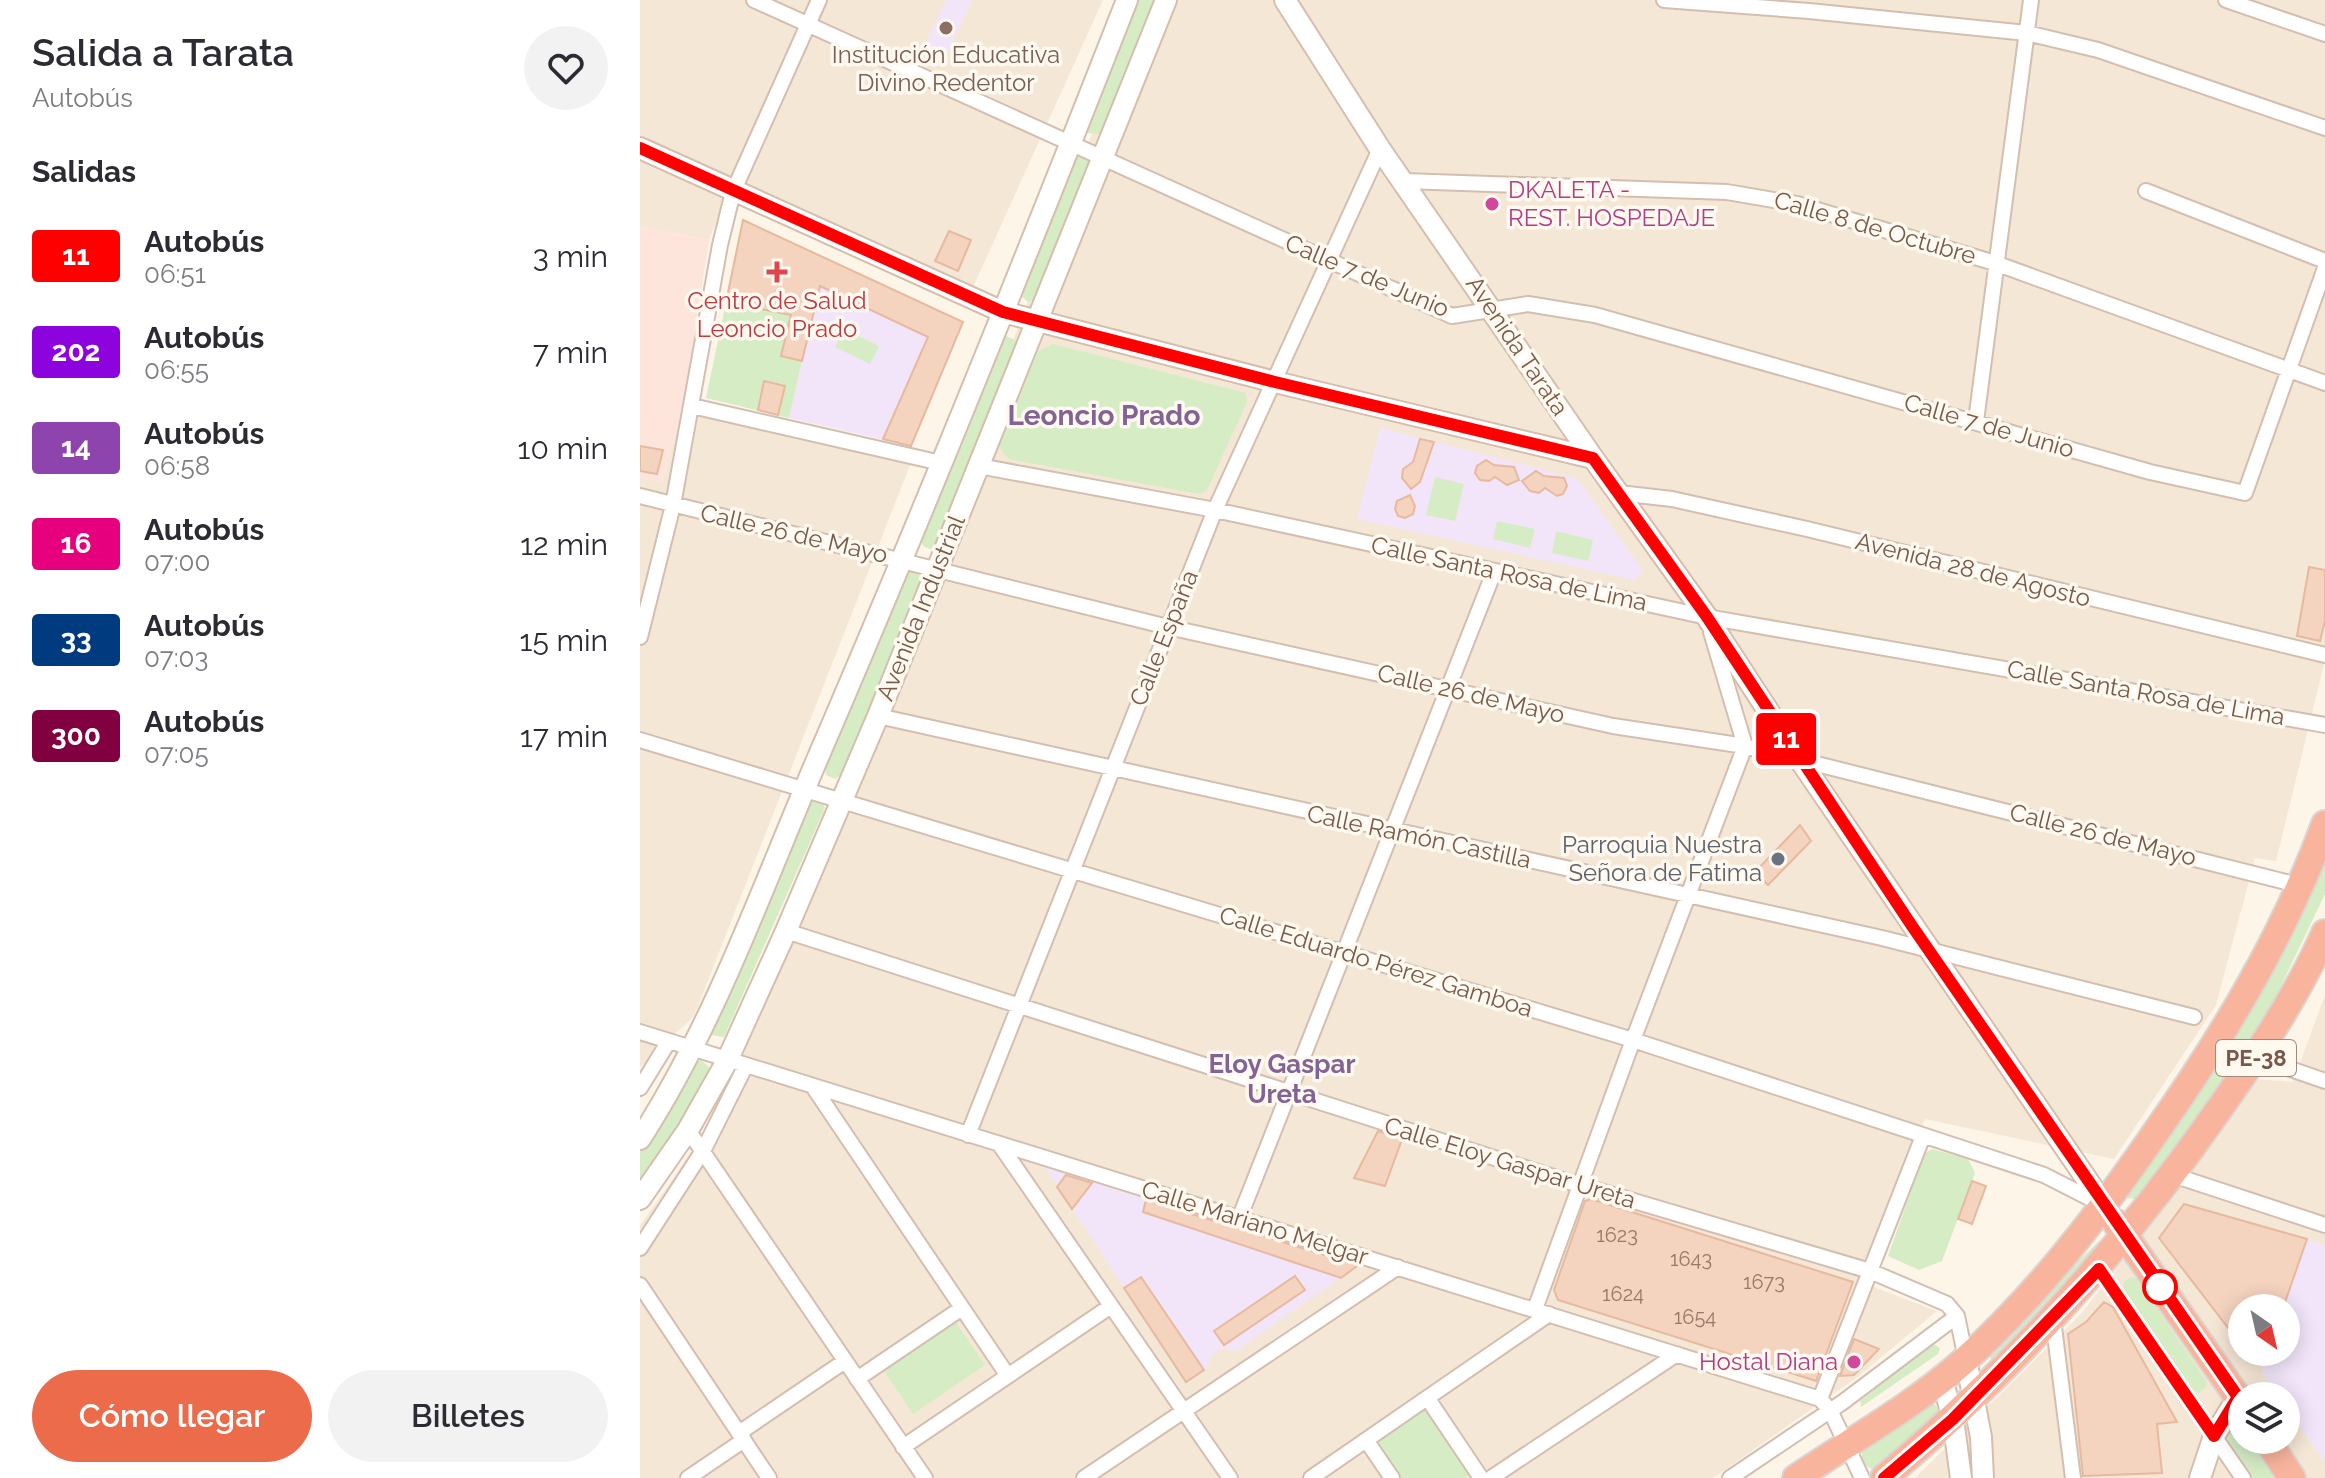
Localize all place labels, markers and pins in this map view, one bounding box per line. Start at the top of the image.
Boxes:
marker: Institución Educativa Divino Redentor [937,19,955,37]
place label: Institución Educativa Divino Redentor [832,40,1060,97]
place label: DKALETA - REST. HOSPEDAJE [1508,175,1715,232]
marker: DKALETA - REST. HOSPEDAJE [1483,195,1501,213]
marker: Centro de Salud Leoncio Prado [766,261,788,283]
place label: Centro de Salud Leoncio Prado [687,286,867,343]
place label: Parroquia Nuestra Señora de Fatima [1562,830,1762,887]
marker: Parroquia Nuestra Señora de Fatima [1769,850,1787,868]
unlabelled marker [2143,1270,2177,1304]
place label: Hostal Diana [1699,1347,1838,1376]
marker: Hostal Diana [1845,1353,1863,1371]

